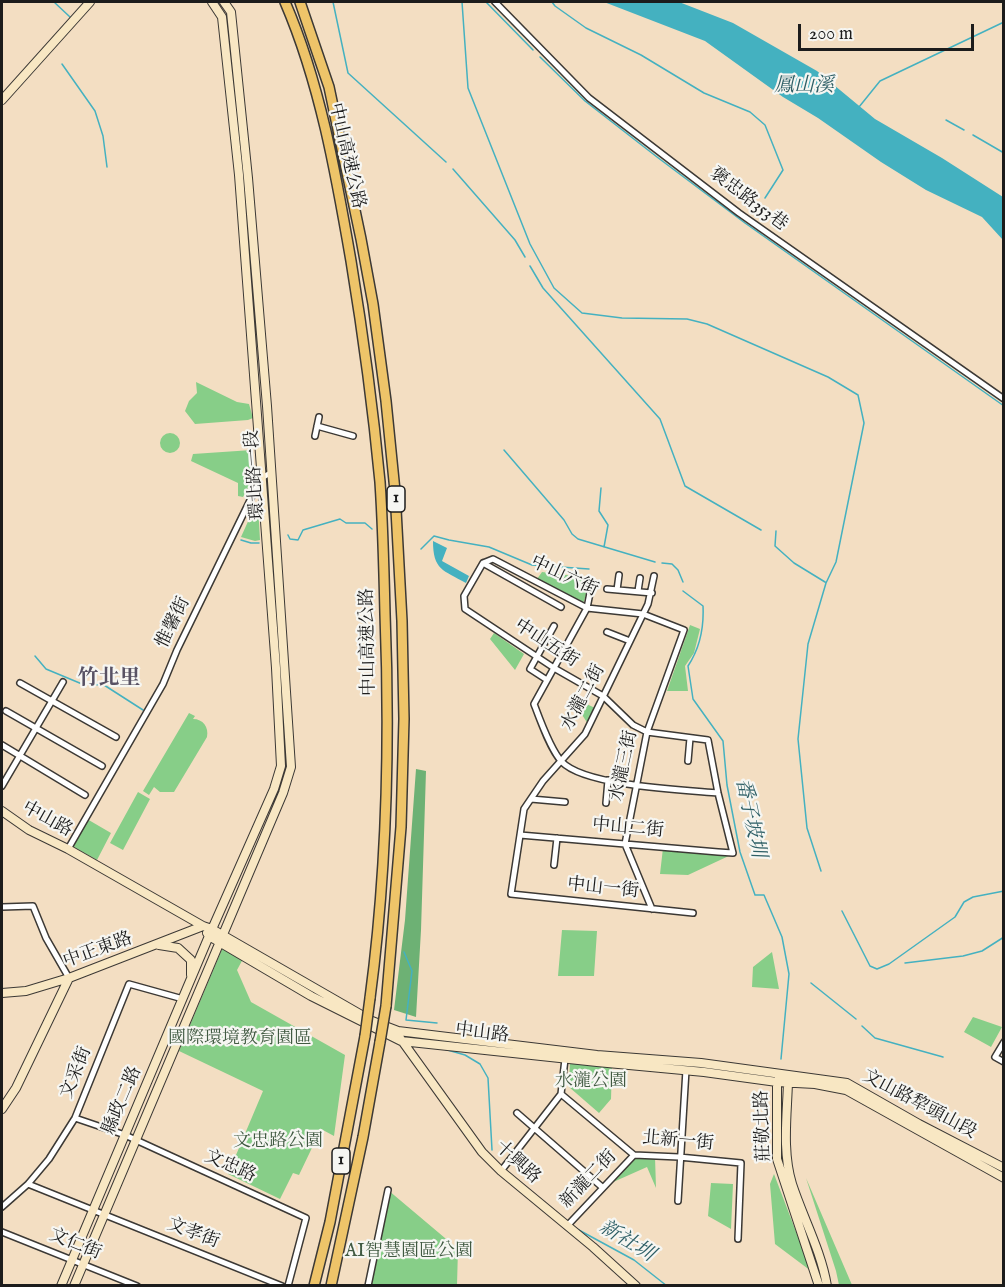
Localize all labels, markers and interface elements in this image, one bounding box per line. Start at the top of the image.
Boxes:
scale bar [801,12,976,50]
text: 200 m [809,23,853,46]
water label: 鳳山溪 [774,75,834,99]
street label: 中山高速公路 [323,101,369,211]
street label: 褒忠路353巷 [705,164,791,236]
street label: 環北路一段 [242,429,270,521]
road number: 1 [387,486,405,512]
street label: 中山六街 [527,552,601,602]
street label: 中山高速公路 [357,588,381,696]
street label: 惟馨街 [152,594,196,652]
street label: 中山五街 [510,615,582,673]
street label: 水瀧二街 [558,661,610,735]
district label: 竹北里 [78,667,140,693]
street label: 水瀧三街 [607,729,643,803]
water label: 番子坡圳 [729,776,769,860]
street label: 中山路 [18,797,76,843]
street label: 中山二街 [591,815,665,843]
street label: 中山一街 [566,874,640,904]
street label: 中正東路 [60,929,136,973]
street label: 中山路 [454,1020,510,1048]
park label: 國際環境教育園區 [168,1028,312,1050]
street label: 文采街 [57,1044,97,1102]
street label: 縣政二路 [99,1064,147,1138]
street label: 文山路犂頭山段 [858,1066,980,1144]
park label: 水瀧公園 [555,1071,627,1093]
street label: 莊敬北路 [752,1090,776,1162]
street label: 北新一街 [641,1128,715,1156]
park label: 文忠路公園 [233,1131,323,1153]
street label: 十興路 [490,1137,544,1189]
street label: 文忠路 [201,1146,259,1188]
street label: 新瀧二街 [556,1147,622,1213]
road number: 1 [332,1148,350,1174]
street label: 文孝街 [164,1214,222,1254]
water label: 新社圳 [594,1216,658,1268]
street label: 文仁街 [46,1225,104,1265]
park label: AI智慧園區公園 [345,1241,473,1263]

